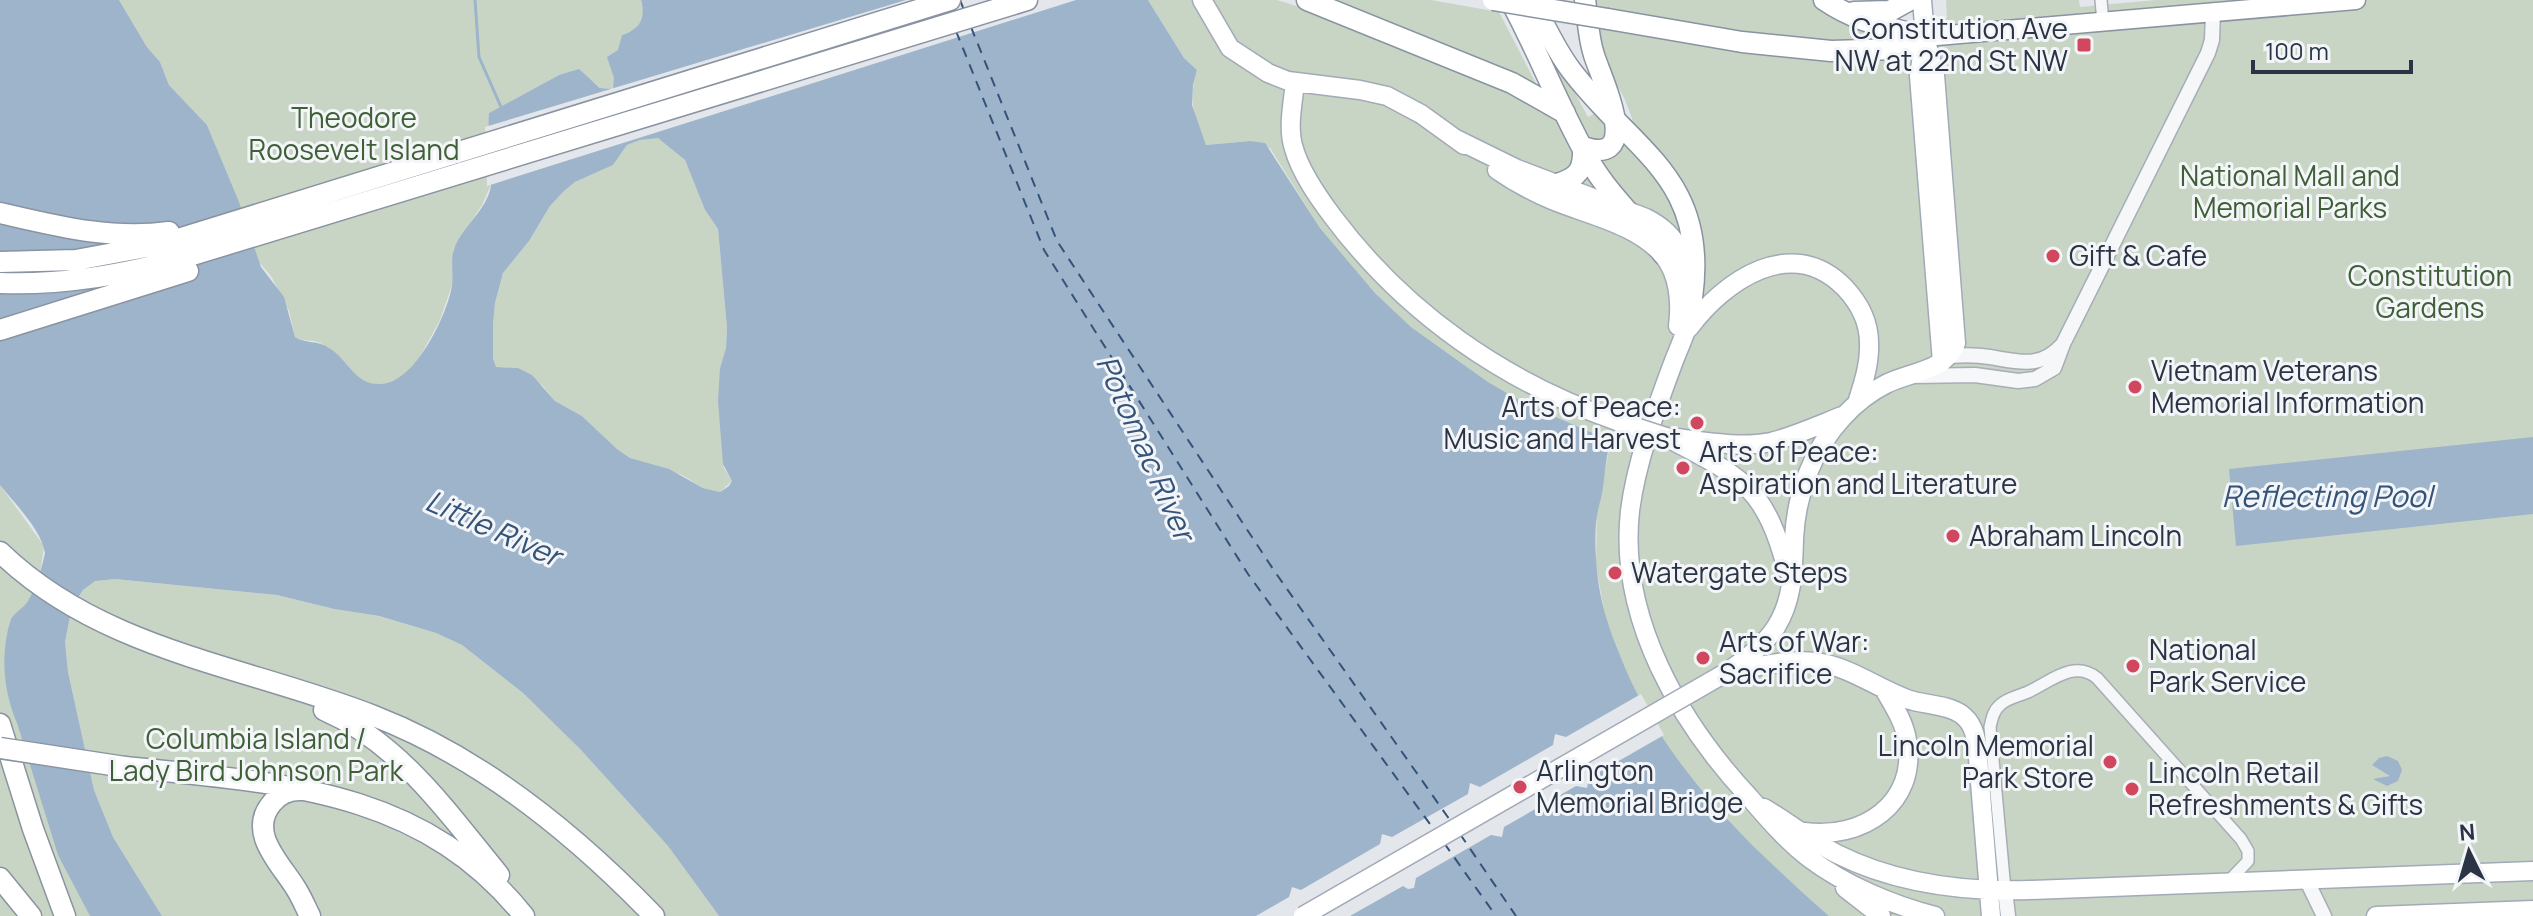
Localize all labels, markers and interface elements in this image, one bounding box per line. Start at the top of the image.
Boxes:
place label: Constitution Ave NW at 22nd St NW [1835,9,2068,79]
scale bar [2253,24,2411,74]
text: 100 m [2265,34,2329,67]
marker: Constitution Ave NW at 22nd St NW [2075,36,2093,54]
park label: Theodore Roosevelt Island [249,98,459,168]
park label: National Mall and Memorial Parks [2180,156,2400,226]
place label: Gift & Cafe [2069,236,2207,274]
marker: Gift & Cafe [2044,247,2062,265]
park label: Constitution Gardens [2348,256,2512,326]
water label: Potomac River [1087,348,1207,550]
place label: Vietnam Veterans Memorial Information [2151,351,2424,421]
marker: Vietnam Veterans Memorial Information [2126,378,2144,396]
place label: Arts of Peace: Music and Harvest [1443,387,1681,457]
marker: Arts of Peace: Music and Harvest [1688,414,1706,432]
place label: Arts of Peace: Aspiration and Literature [1699,432,2017,502]
marker: Arts of Peace: Aspiration and Literature [1674,459,1692,477]
water label: Reflecting Pool [2222,475,2436,516]
water label: Little River [419,480,572,577]
place label: Abraham Lincoln [1969,516,2182,554]
marker: Abraham Lincoln [1944,527,1962,545]
place label: Watergate Steps [1631,553,1848,591]
marker: Watergate Steps [1606,564,1624,582]
place label: Arts of War: Sacrifice [1719,622,1869,692]
place label: National Park Service [2149,630,2306,700]
marker: Arts of War: Sacrifice [1694,649,1712,667]
marker: National Park Service [2124,657,2142,675]
park label: Columbia Island / Lady Bird Johnson Park [109,719,404,789]
place label: Lincoln Memorial Park Store [1878,726,2094,796]
place label: Arlington Memorial Bridge [1536,751,1743,821]
marker: Lincoln Memorial Park Store [2101,753,2119,771]
place label: Lincoln Retail Refreshments & Gifts [2148,753,2423,823]
marker: Arlington Memorial Bridge [1511,778,1529,796]
marker: Lincoln Retail Refreshments & Gifts [2123,780,2141,798]
north arrow [2429,812,2509,892]
text: N [2458,816,2476,848]

